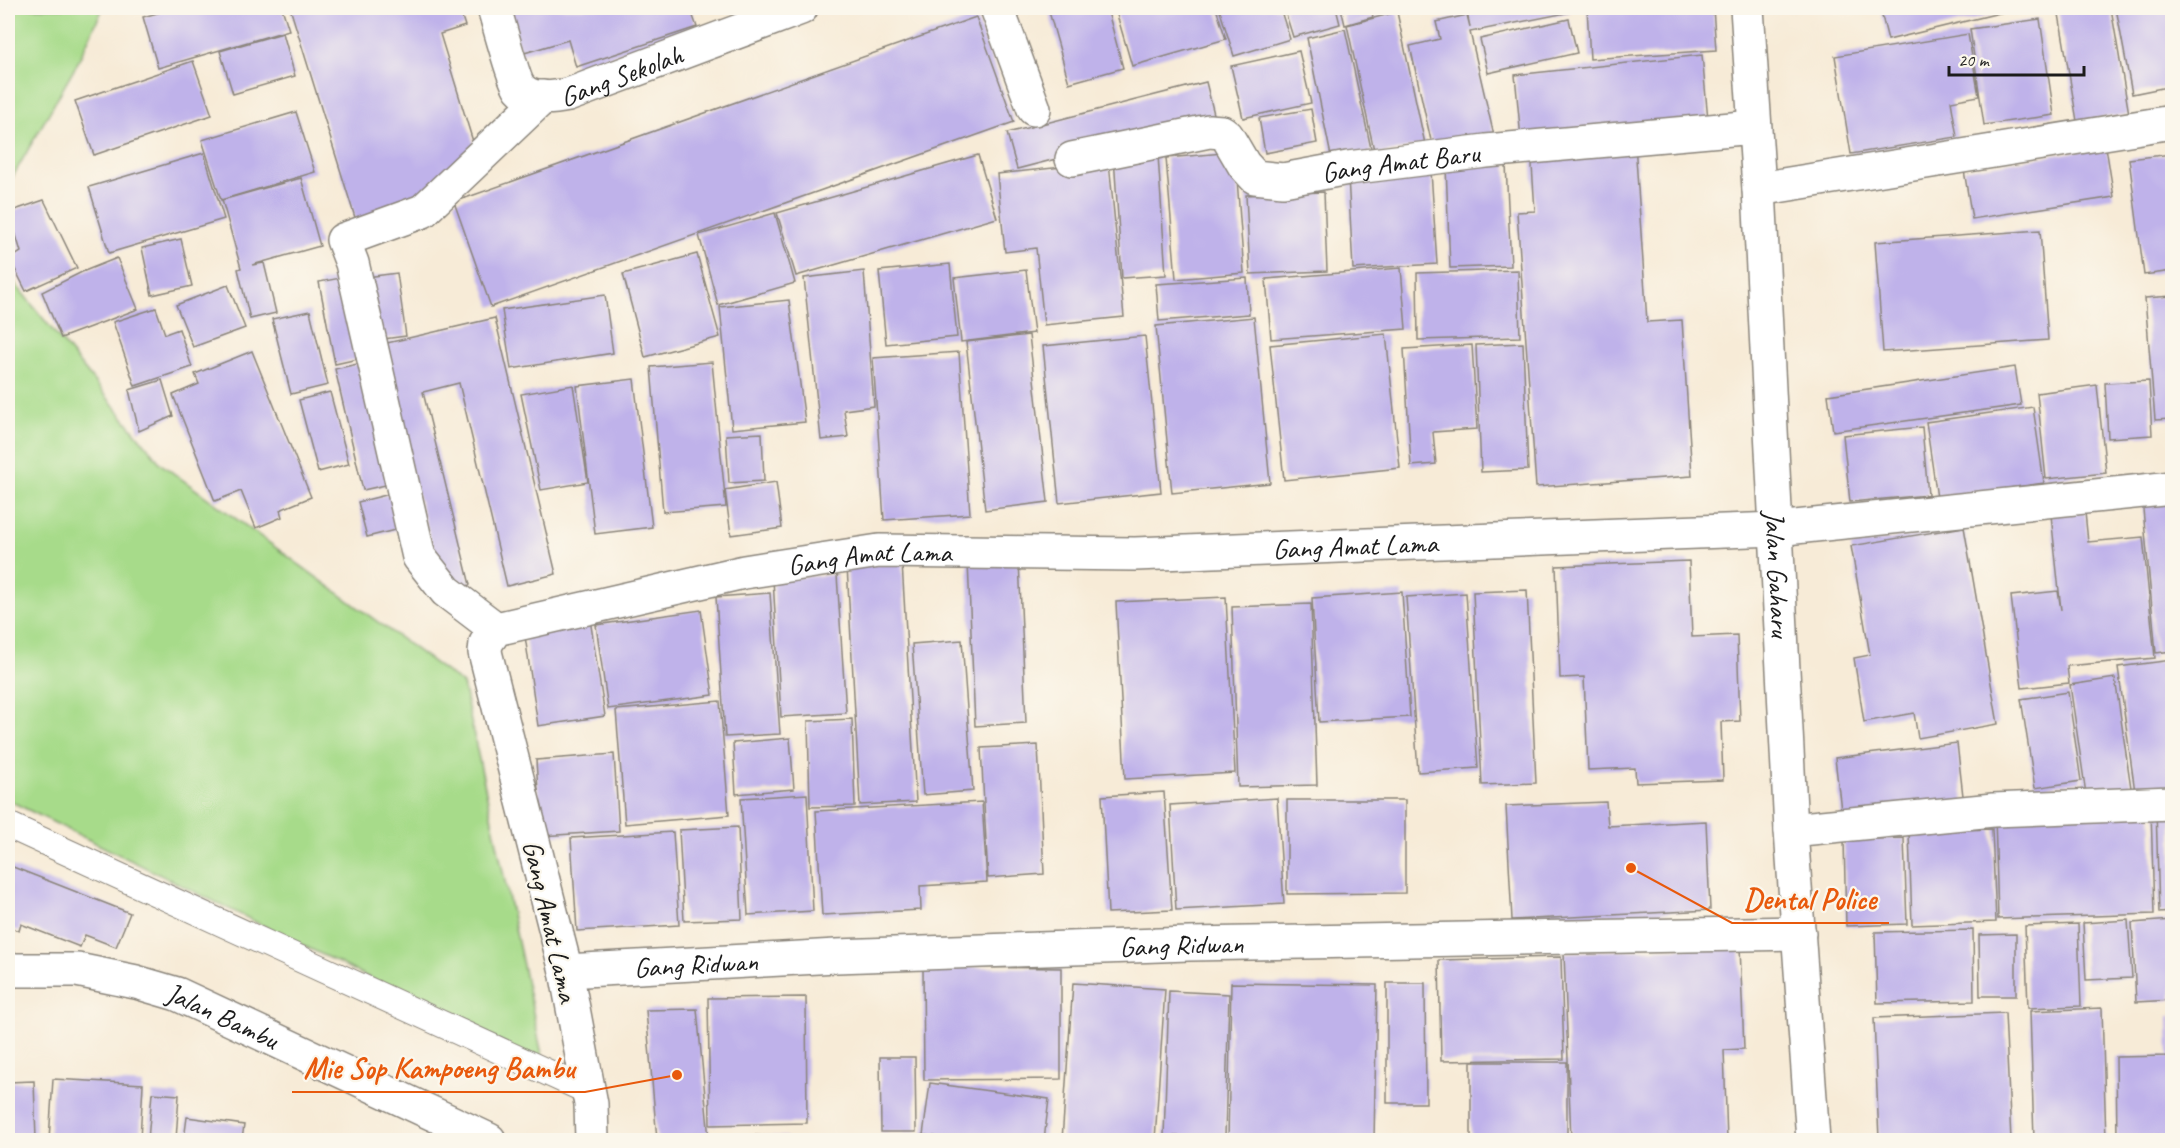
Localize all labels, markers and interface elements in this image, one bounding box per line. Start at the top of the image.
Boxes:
street label: Gang Sekolah [558,36,689,114]
scale bar [1949,39,2084,77]
text: 20 m [1958,49,1991,71]
street label: Gang Amat Baru [1319,135,1483,191]
street label: Jalan Gaharu [1757,508,1798,640]
street label: Gang Amat Lama [1272,525,1440,567]
street label: Gang Amat Lama [785,533,954,583]
street label: Gang Amat Lama [515,837,587,1007]
callout: Dental Police [1732,875,1889,923]
text: Dental Police [1744,880,1878,918]
street label: Gang Ridwan [1119,926,1244,964]
street label: Gang Ridwan [633,943,759,985]
street label: Jalan Bambu [161,974,285,1058]
callout: Mie Sop Kampoeng Bambu [292,1044,585,1092]
text: Mie Sop Kampoeng Bambu [303,1049,577,1087]

